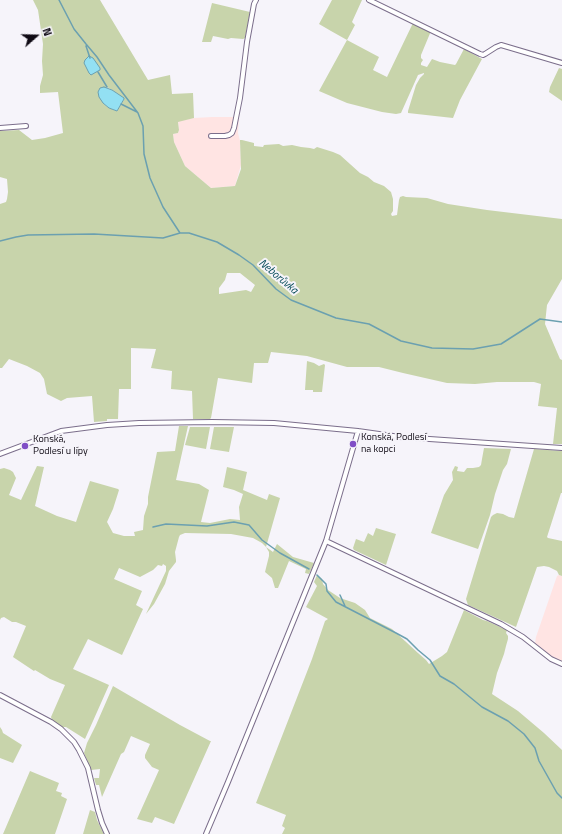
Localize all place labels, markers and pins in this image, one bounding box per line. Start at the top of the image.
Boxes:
place label: Konská, Podlesí na kopci [361,432,427,456]
place label: Konská, Podlesí u lípy [33,434,88,458]
marker: Konská, Podlesí na kopci [348,439,358,449]
marker: Konská, Podlesí u lípy [20,441,30,451]

